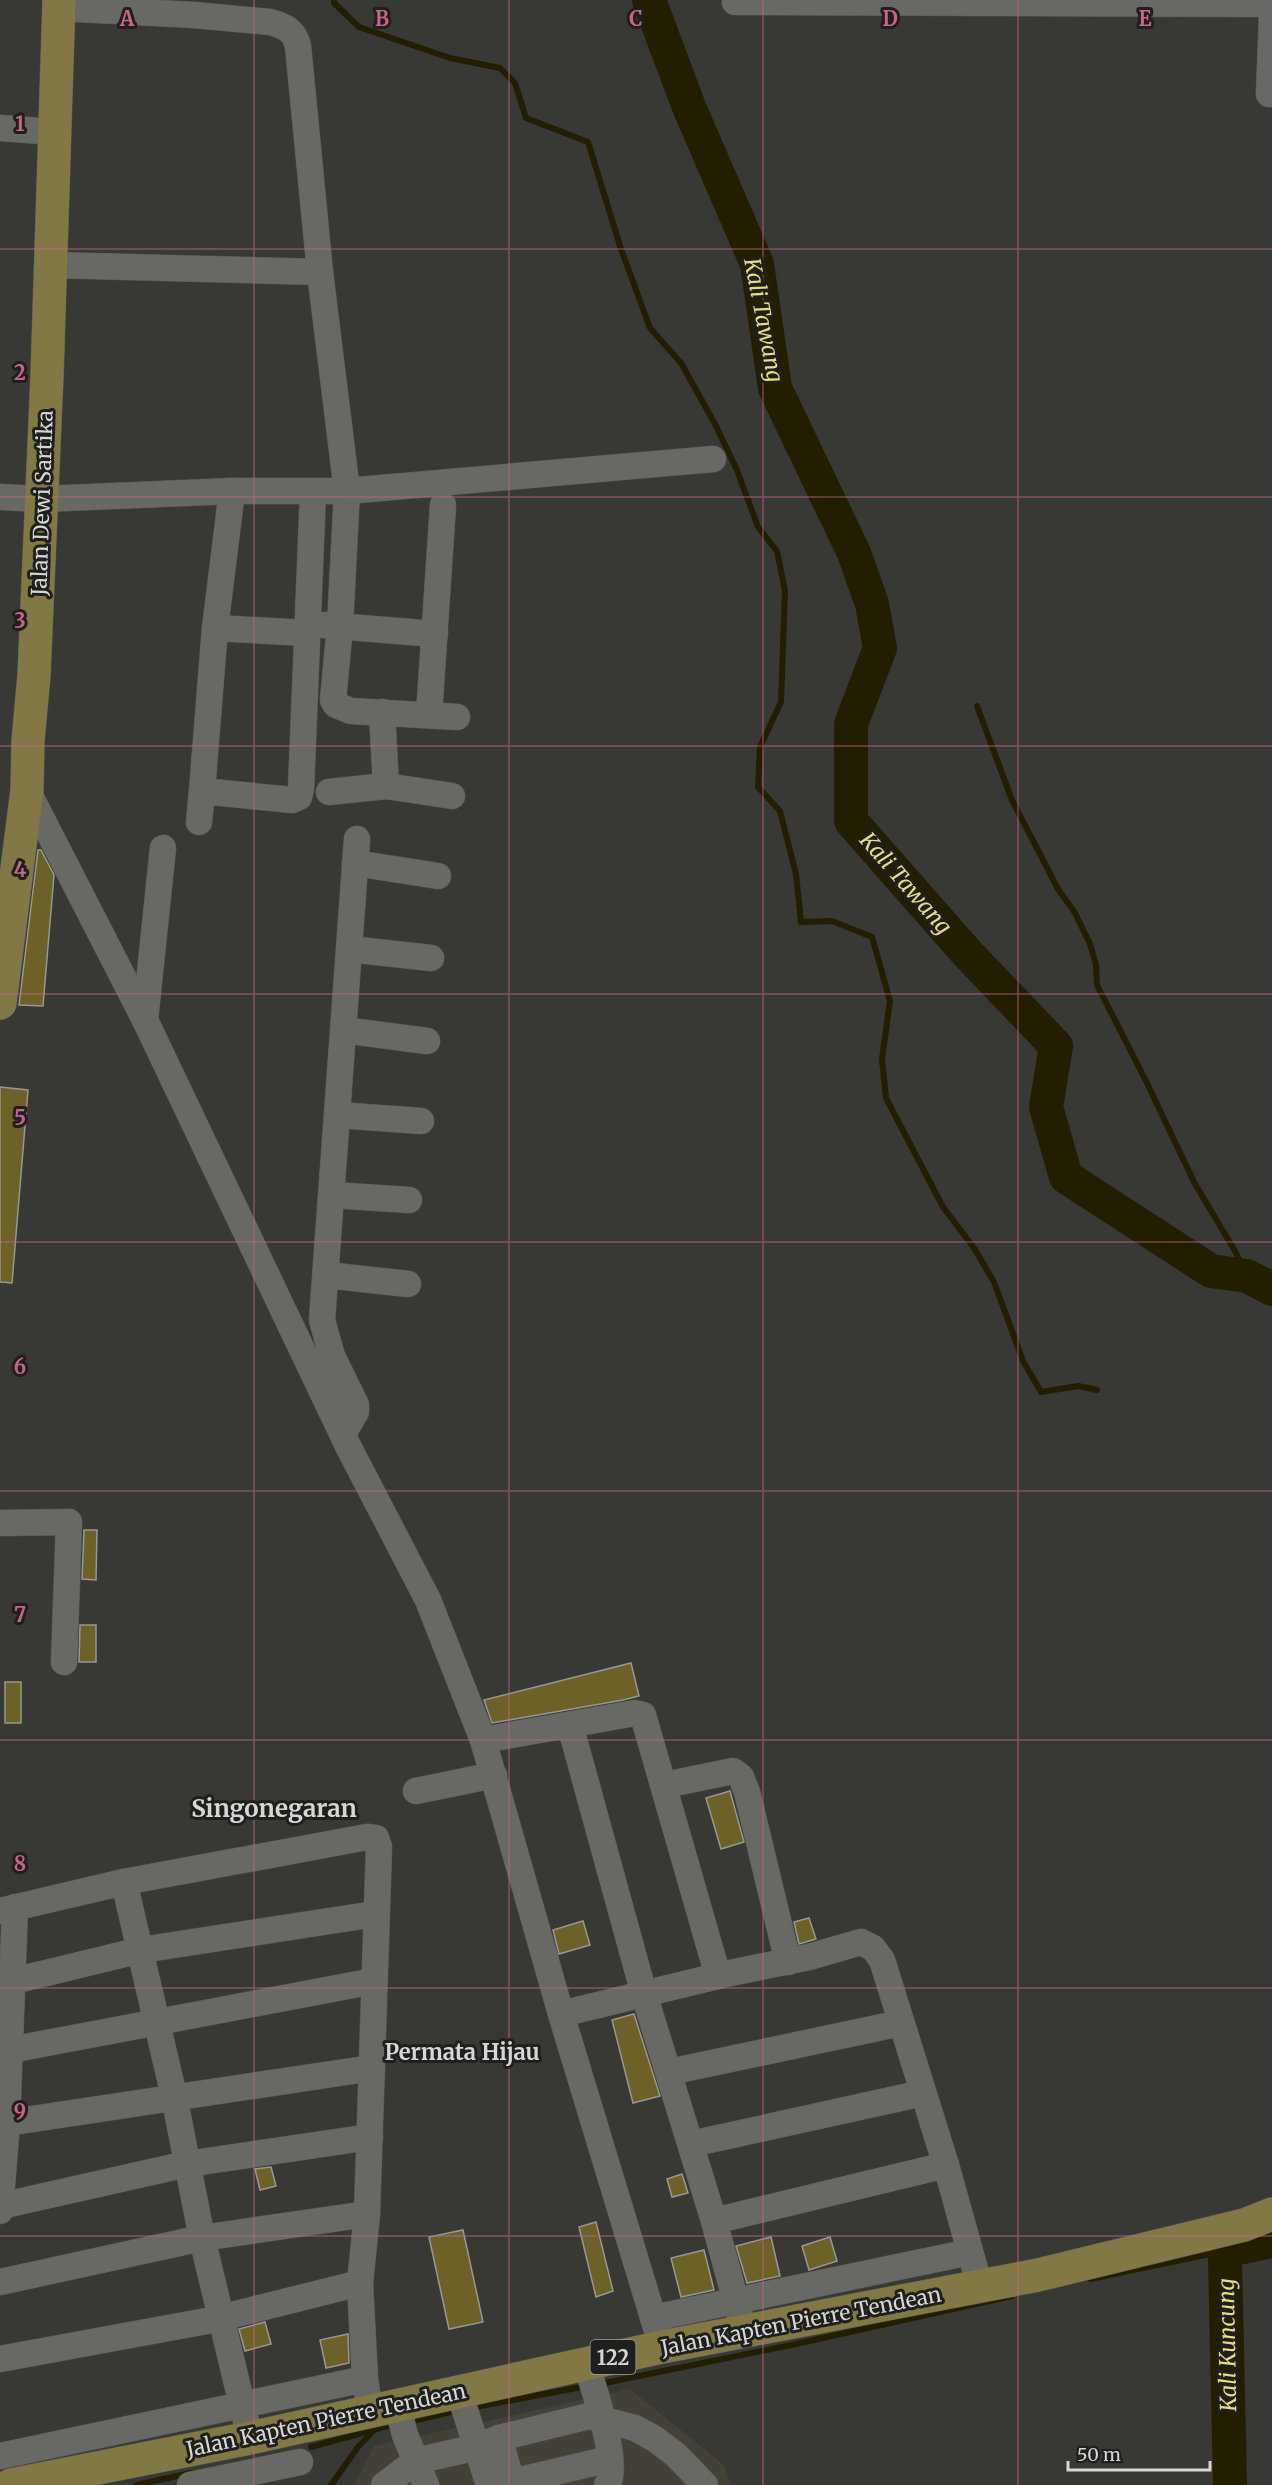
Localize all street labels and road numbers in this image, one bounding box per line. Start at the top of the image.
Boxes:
street label: Jalan Dewi Sartika [25,410,59,597]
street label: Jalan Kapten Pierre Tendean [657,2281,944,2362]
road number: 122 [590,2340,636,2374]
street label: Jalan Kapten Pierre Tendean [183,2377,468,2463]

